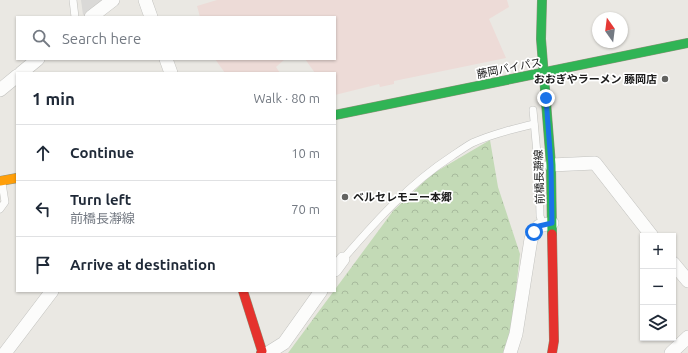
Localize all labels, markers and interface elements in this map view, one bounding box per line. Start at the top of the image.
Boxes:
north arrow [592,12,628,48]
search box [16,16,336,60]
icon: search [30,27,52,49]
text: Search here [62,30,141,47]
street label: 藤岡バイパス [476,56,542,80]
place label: おおぎやラーメン 藤岡店 [534,73,657,85]
marker: おおぎやラーメン 藤岡店 [660,74,670,84]
text: 1 min [32,89,75,108]
route end [537,89,555,107]
text: Walk · 80 m [254,91,320,105]
icon: ahead [32,142,54,164]
text: Continue [70,144,134,161]
text: 10 m [291,146,320,160]
street label: 前橋長瀞線 [532,149,546,205]
text: Turn left [70,191,131,208]
place label: ベルセレモニー本郷 [353,191,452,203]
marker: ベルセレモニー本郷 [340,192,350,202]
icon: left [32,198,54,220]
text: 70 m [291,202,320,216]
text: 前橋長瀞線 [70,211,135,225]
route start [525,223,543,241]
map controls [640,233,676,341]
button: + [640,233,676,269]
icon: arrive [32,254,54,276]
text: Arrive at destination [70,256,216,273]
button: − [640,269,676,305]
button: layers [640,305,676,341]

